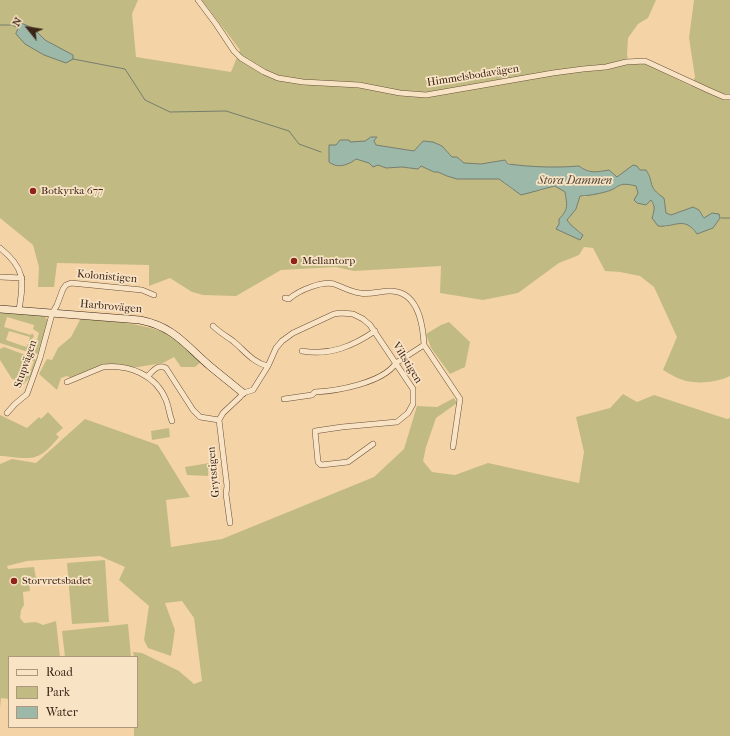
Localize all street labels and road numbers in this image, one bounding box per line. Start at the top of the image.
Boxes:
street label: Himmelsbodavägen [426,62,520,90]
street label: Kolonistigen [76,268,138,286]
street label: Harbrovägen [79,298,143,316]
street label: Stupvägen [12,338,40,390]
street label: Viltstigen [389,340,425,386]
street label: Grytstigen [205,446,223,498]

